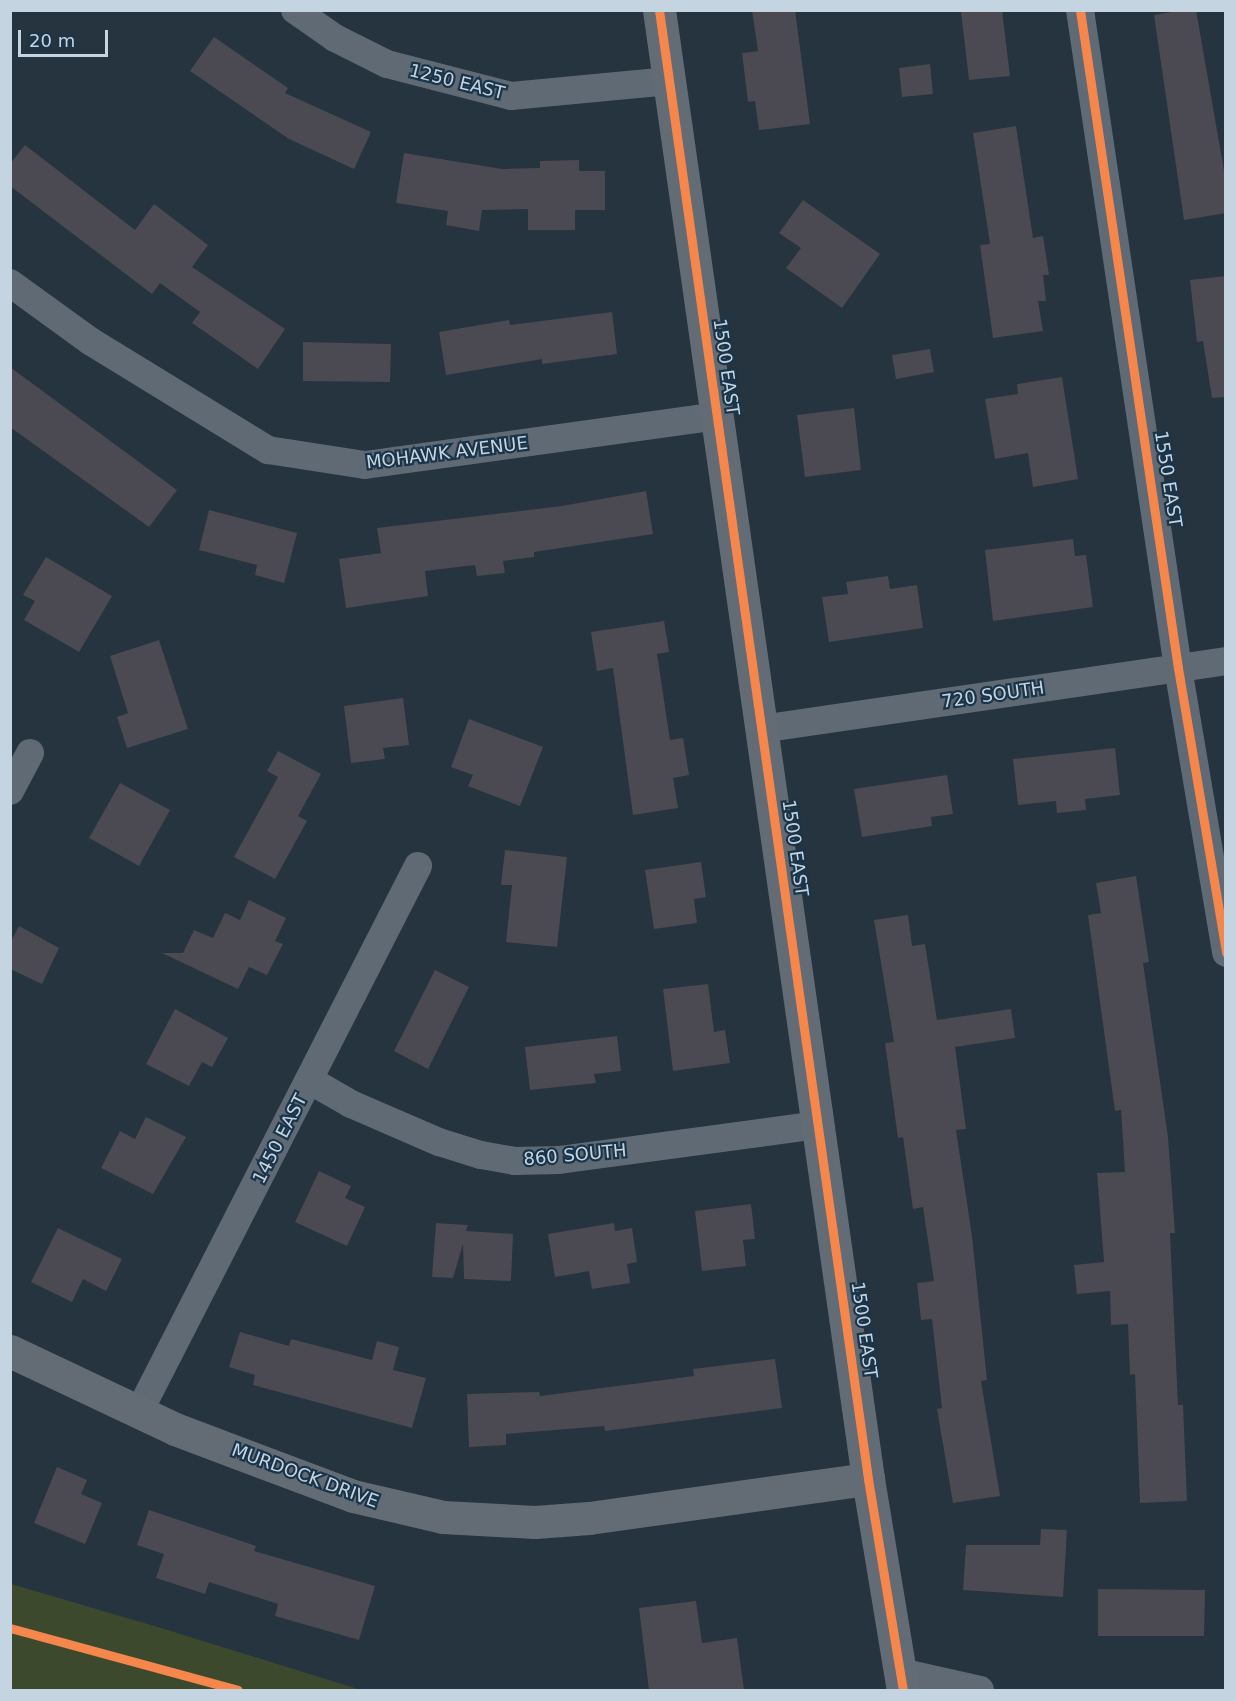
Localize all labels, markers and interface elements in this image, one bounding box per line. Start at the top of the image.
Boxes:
scale bar [21,18,111,56]
text: 20 m [29,30,75,51]
street label: 1250 EAST [407,60,507,104]
street label: 1500 EAST [709,317,743,417]
street label: 1550 EAST [1150,429,1186,529]
street label: MOHAWK AVENUE [365,432,529,474]
street label: 720 SOUTH [940,677,1046,713]
street label: 1500 EAST [778,798,812,898]
street label: 1450 EAST [248,1091,312,1187]
street label: 860 SOUTH [523,1140,627,1170]
street label: 1500 EAST [847,1280,881,1380]
street label: MURDOCK DRIVE [229,1439,381,1513]

